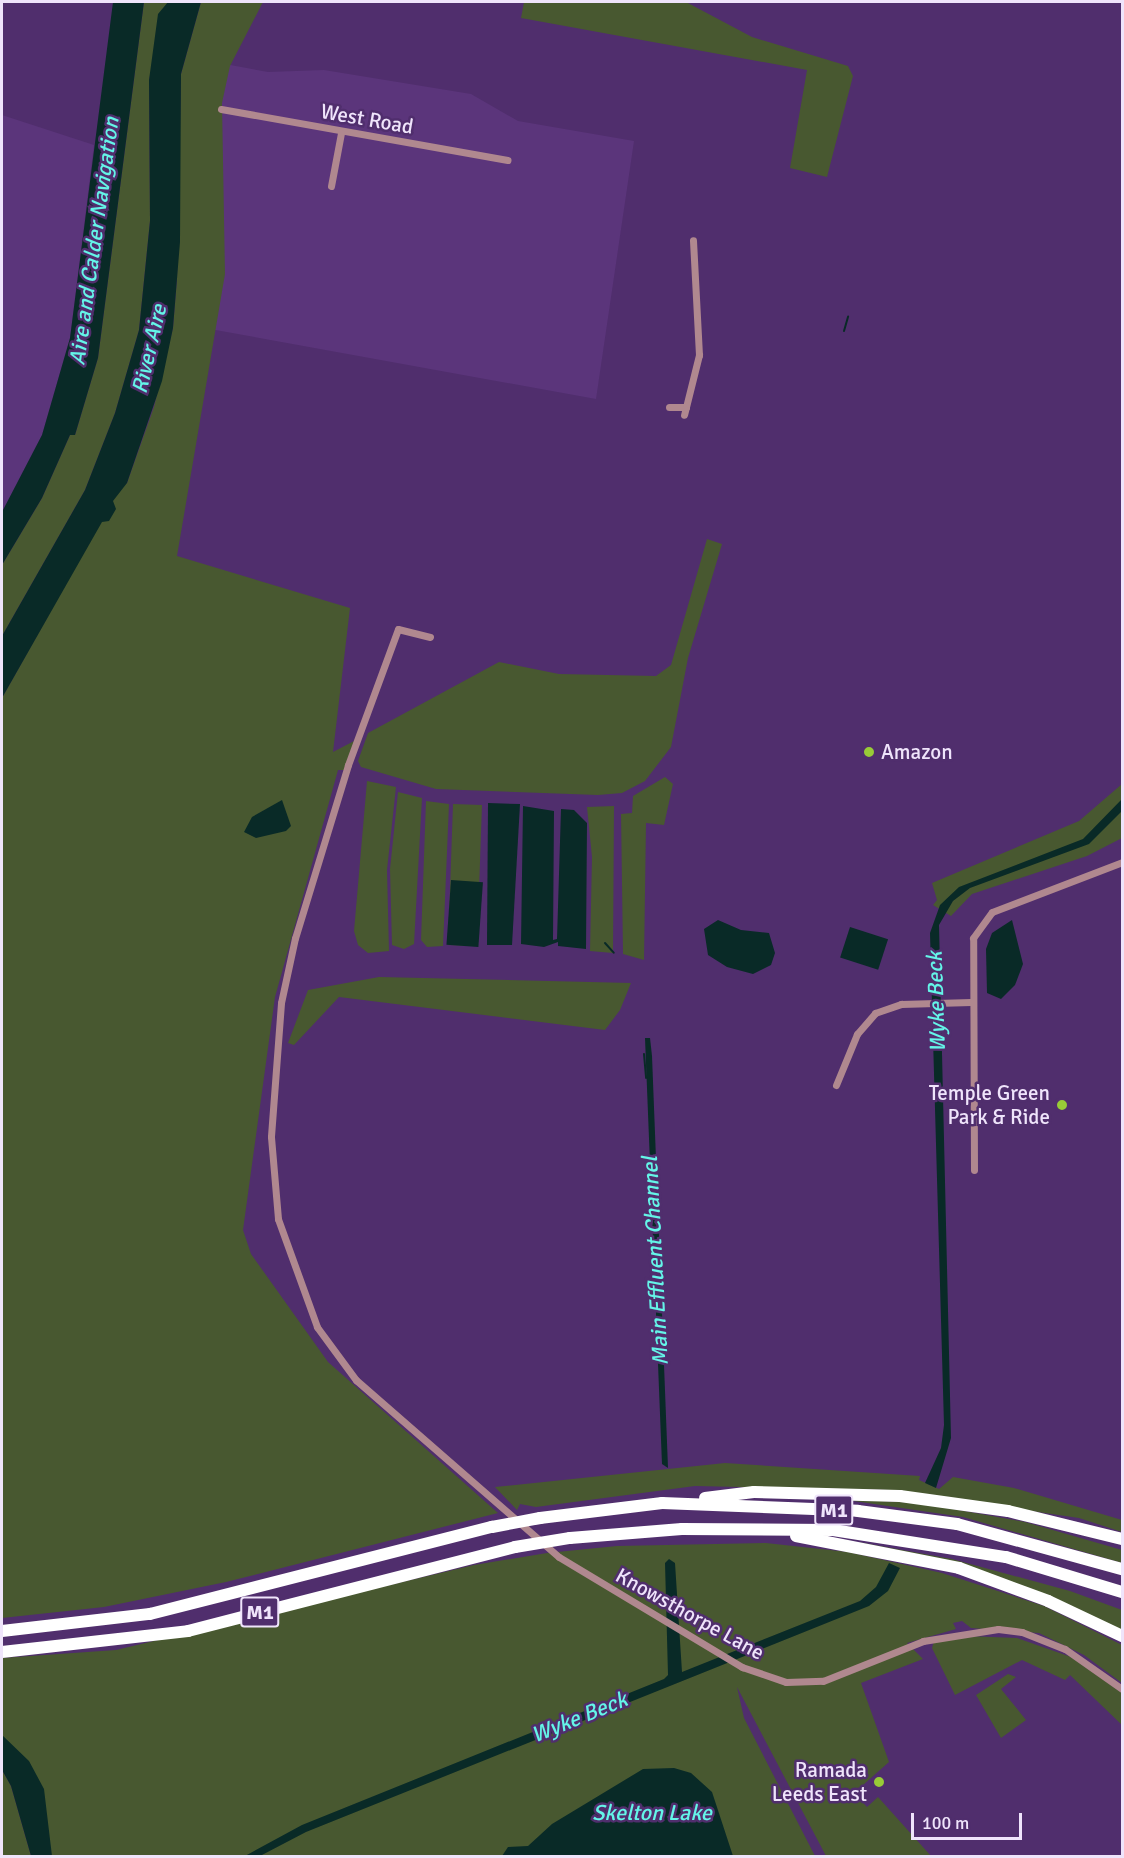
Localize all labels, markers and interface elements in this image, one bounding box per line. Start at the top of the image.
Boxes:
street label: West Road [319,98,415,140]
water label: Aire and Calder Navigation [64,115,124,367]
water label: River Aire [126,302,172,396]
place label: Amazon [881,739,953,765]
marker: Amazon [862,745,876,759]
water label: Wyke Beck [921,951,951,1053]
place label: Temple Green Park & Ride [929,1080,1050,1130]
marker: Temple Green Park & Ride [1055,1098,1069,1112]
water label: Main Effluent Channel [636,1156,674,1366]
road number: M1 [813,1493,855,1527]
street label: Knowsthorpe Lane [611,1563,769,1665]
road number: M1 [239,1595,281,1629]
water label: Wyke Beck [527,1686,631,1748]
place label: Ramada Leeds East [772,1757,867,1807]
marker: Ramada Leeds East [872,1775,886,1789]
water label: Skelton Lake [592,1800,712,1826]
scale bar [914,1801,1025,1839]
text: 100 m [922,1812,969,1834]

